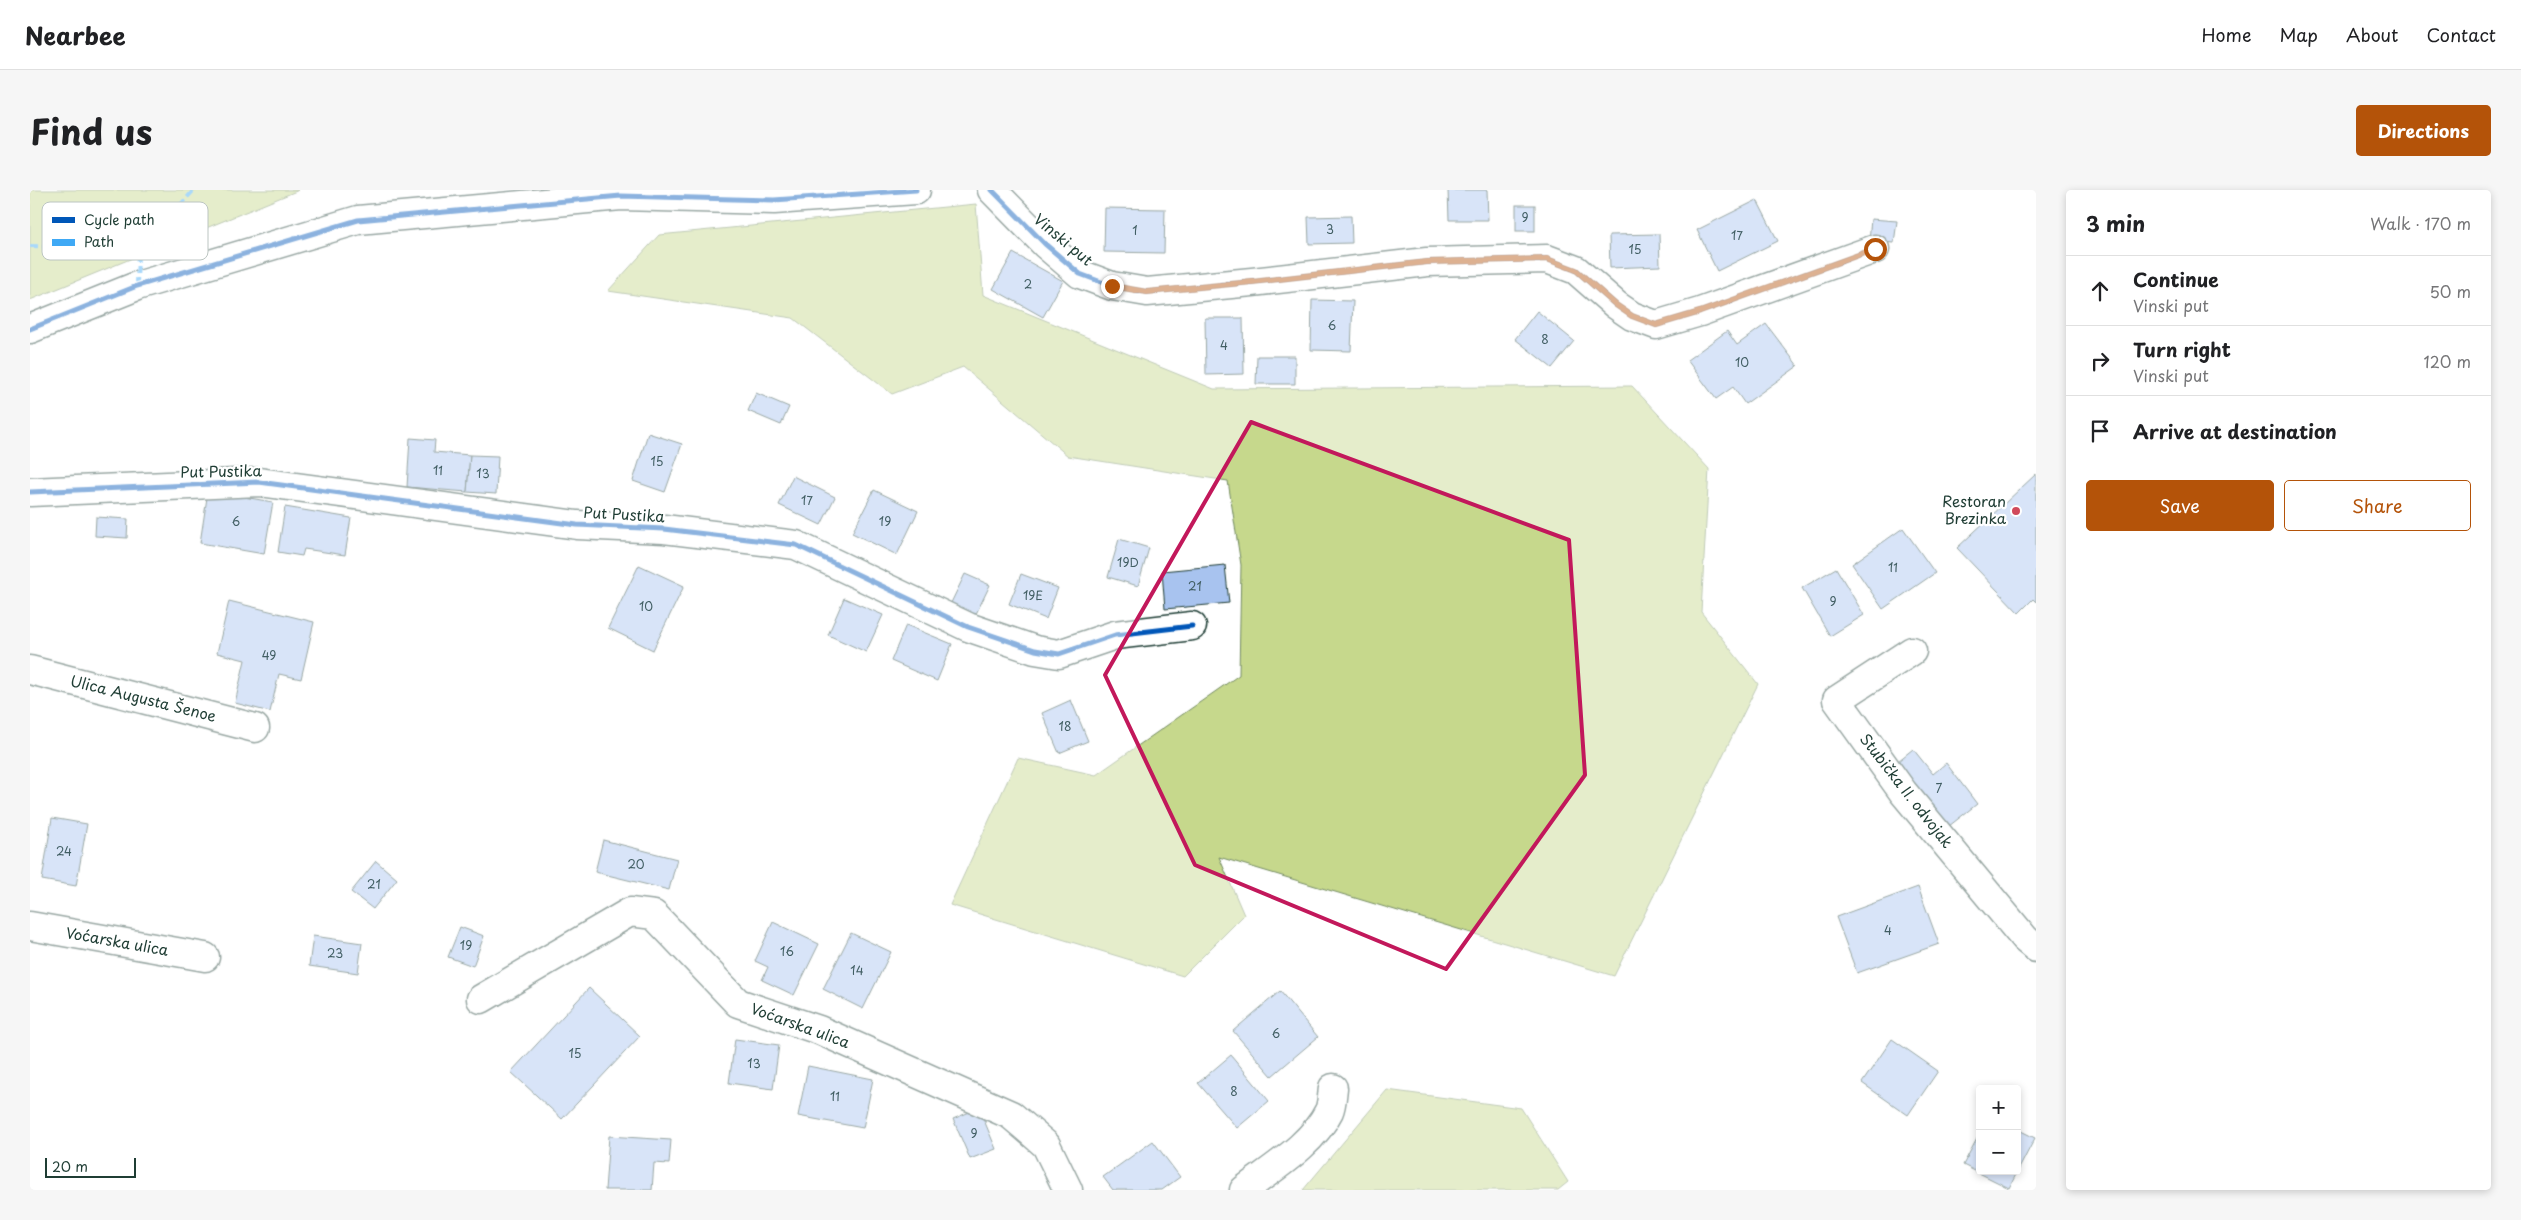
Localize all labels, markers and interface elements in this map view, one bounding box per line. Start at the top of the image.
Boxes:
text: Nearbee [25,17,126,53]
text: Home [2201,21,2251,48]
text: Map [2279,21,2318,48]
text: About [2346,21,2398,48]
text: Contact [2426,21,2496,48]
text: Find us [30,104,152,157]
button: Directions [2356,105,2491,156]
legend [42,202,208,260]
street label: Vinski put [1029,207,1099,270]
text: 3 min [2086,207,2145,239]
house number: 9 [1521,208,1529,226]
text: Cycle path [84,209,155,230]
text: Walk · 170 m [2370,211,2471,235]
house number: 3 [1326,220,1334,238]
house number: 1 [1132,221,1138,239]
house number: 17 [1731,226,1743,244]
text: Path [84,231,114,252]
route start [1864,238,1887,261]
house number: 15 [1628,240,1642,258]
text: Continue [2133,265,2219,293]
house number: 2 [1024,275,1032,293]
route end [1101,275,1124,298]
icon: ahead [2086,277,2114,305]
text: 50 m [2430,279,2471,303]
text: Vinski put [2133,293,2209,317]
house number: 6 [1328,316,1336,334]
house number: 8 [1541,330,1549,348]
text: Turn right [2133,335,2231,363]
house number: 4 [1220,336,1228,354]
icon: right [2086,347,2114,375]
text: 120 m [2424,349,2471,373]
house number: 10 [1735,353,1749,371]
text: Vinski put [2133,363,2209,387]
icon: arrive [2086,417,2114,445]
text: Arrive at destination [2133,417,2337,445]
house number: 15 [650,452,664,470]
street label: Put Pustika [180,458,263,483]
house number: 11 [433,461,443,479]
house number: 13 [476,464,490,482]
button: Save [2086,480,2274,531]
button: Share [2284,480,2471,531]
place label: Restoran Brezinka [1942,489,2007,529]
house number: 17 [801,491,813,509]
street label: Put Pustika [583,500,666,527]
marker: Restoran Brezinka [2010,505,2022,517]
house number: 6 [232,512,240,530]
house number: 19 [879,512,891,530]
house number: 19D [1117,553,1139,571]
house number: 11 [1888,558,1898,576]
house number: 21 [1188,577,1202,595]
house number: 19E [1023,586,1043,604]
house number: 9 [1829,592,1837,610]
house number: 10 [639,597,653,615]
house number: 49 [262,646,276,664]
street label: Ulica Augusta Šenoe [68,668,219,727]
house number: 18 [1059,717,1071,735]
street label: Stubička II. odvojak [1855,728,1959,852]
house number: 7 [1936,779,1943,797]
house number: 24 [56,842,72,860]
house number: 20 [627,855,645,873]
house number: 21 [367,875,381,893]
street label: Voćarska ulica [64,920,171,961]
house number: 4 [1884,921,1892,939]
house number: 19 [460,936,472,954]
house number: 16 [780,942,794,960]
house number: 23 [327,944,343,962]
house number: 14 [850,961,864,979]
street label: Voćarska ulica [748,996,854,1053]
house number: 6 [1272,1024,1280,1042]
house number: 15 [568,1044,582,1062]
house number: 13 [747,1054,761,1072]
house number: 8 [1230,1082,1238,1100]
map controls [1976,1085,2021,1175]
button: + [1976,1085,2021,1130]
house number: 11 [830,1087,840,1105]
house number: 9 [970,1124,978,1142]
button: − [1976,1130,2021,1175]
scale bar [45,1155,136,1178]
text: 20 m [52,1156,88,1177]

